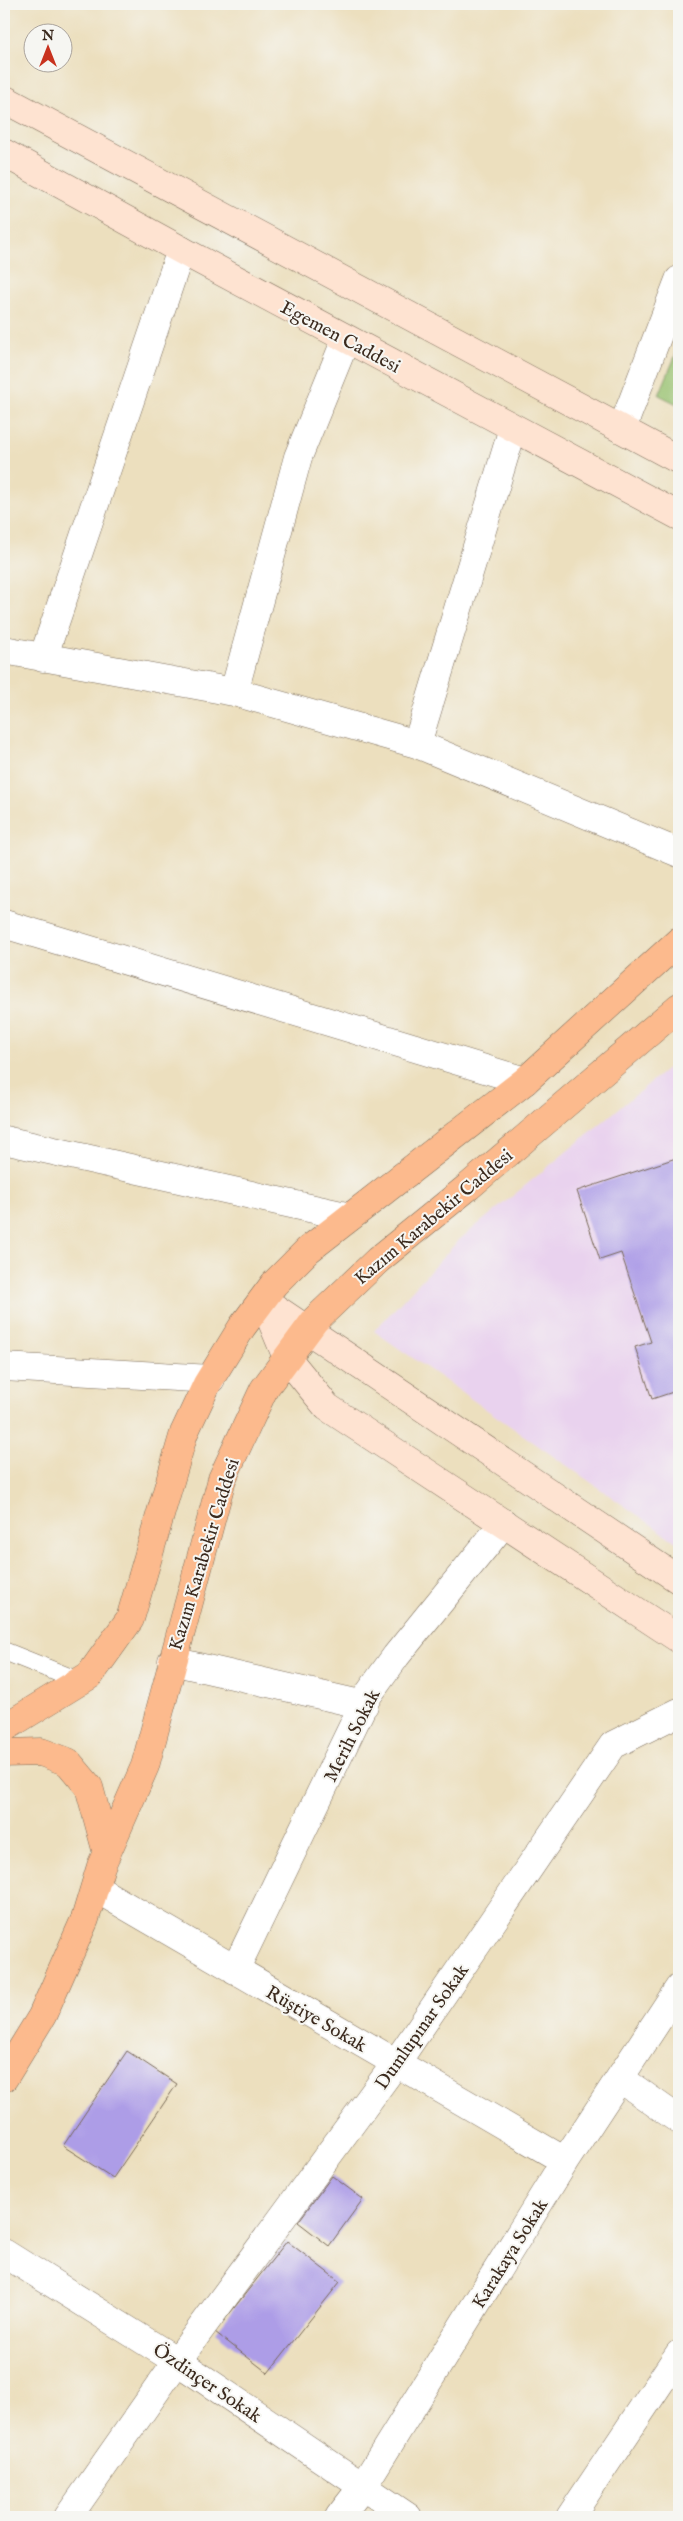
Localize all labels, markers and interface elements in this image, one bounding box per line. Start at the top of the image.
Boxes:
north arrow [22,22,72,72]
text: N [41,27,54,45]
street label: Egemen Caddesi [276,296,404,379]
street label: Kazım Karabekir Caddesi [350,1144,518,1291]
street label: Kazım Karabekir Caddesi [164,1456,246,1654]
street label: Merih Sokak [319,1685,387,1786]
street label: Dumlupınar Sokak [370,1959,475,2095]
street label: Rüştiye Sokak [261,1981,372,2059]
street label: Karakaya Sokak [467,2194,555,2314]
street label: Özdinçer Sokak [148,2338,267,2429]

